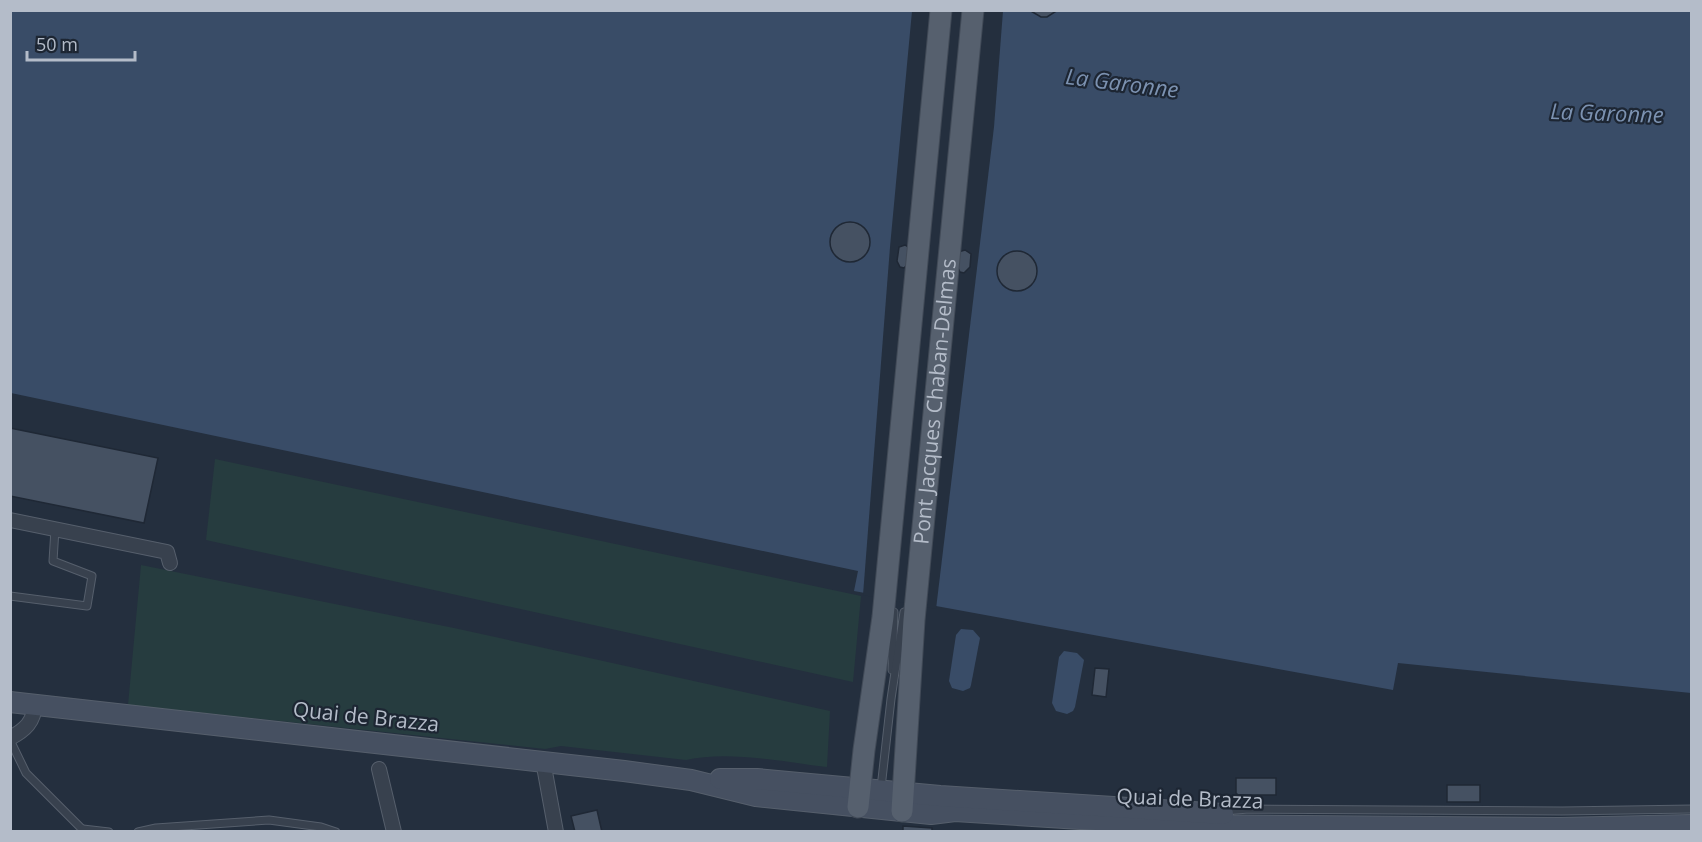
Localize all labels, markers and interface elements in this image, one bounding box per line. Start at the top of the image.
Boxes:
scale bar [27,24,135,62]
text: 50 m [36,32,78,56]
water label: La Garonne [1064,60,1180,104]
water label: La Garonne [1550,95,1664,129]
street label: Pont Jacques Chaban-Delmas [906,257,962,545]
street label: Quai de Brazza [292,694,441,738]
street label: Quai de Brazza [1116,781,1264,815]

